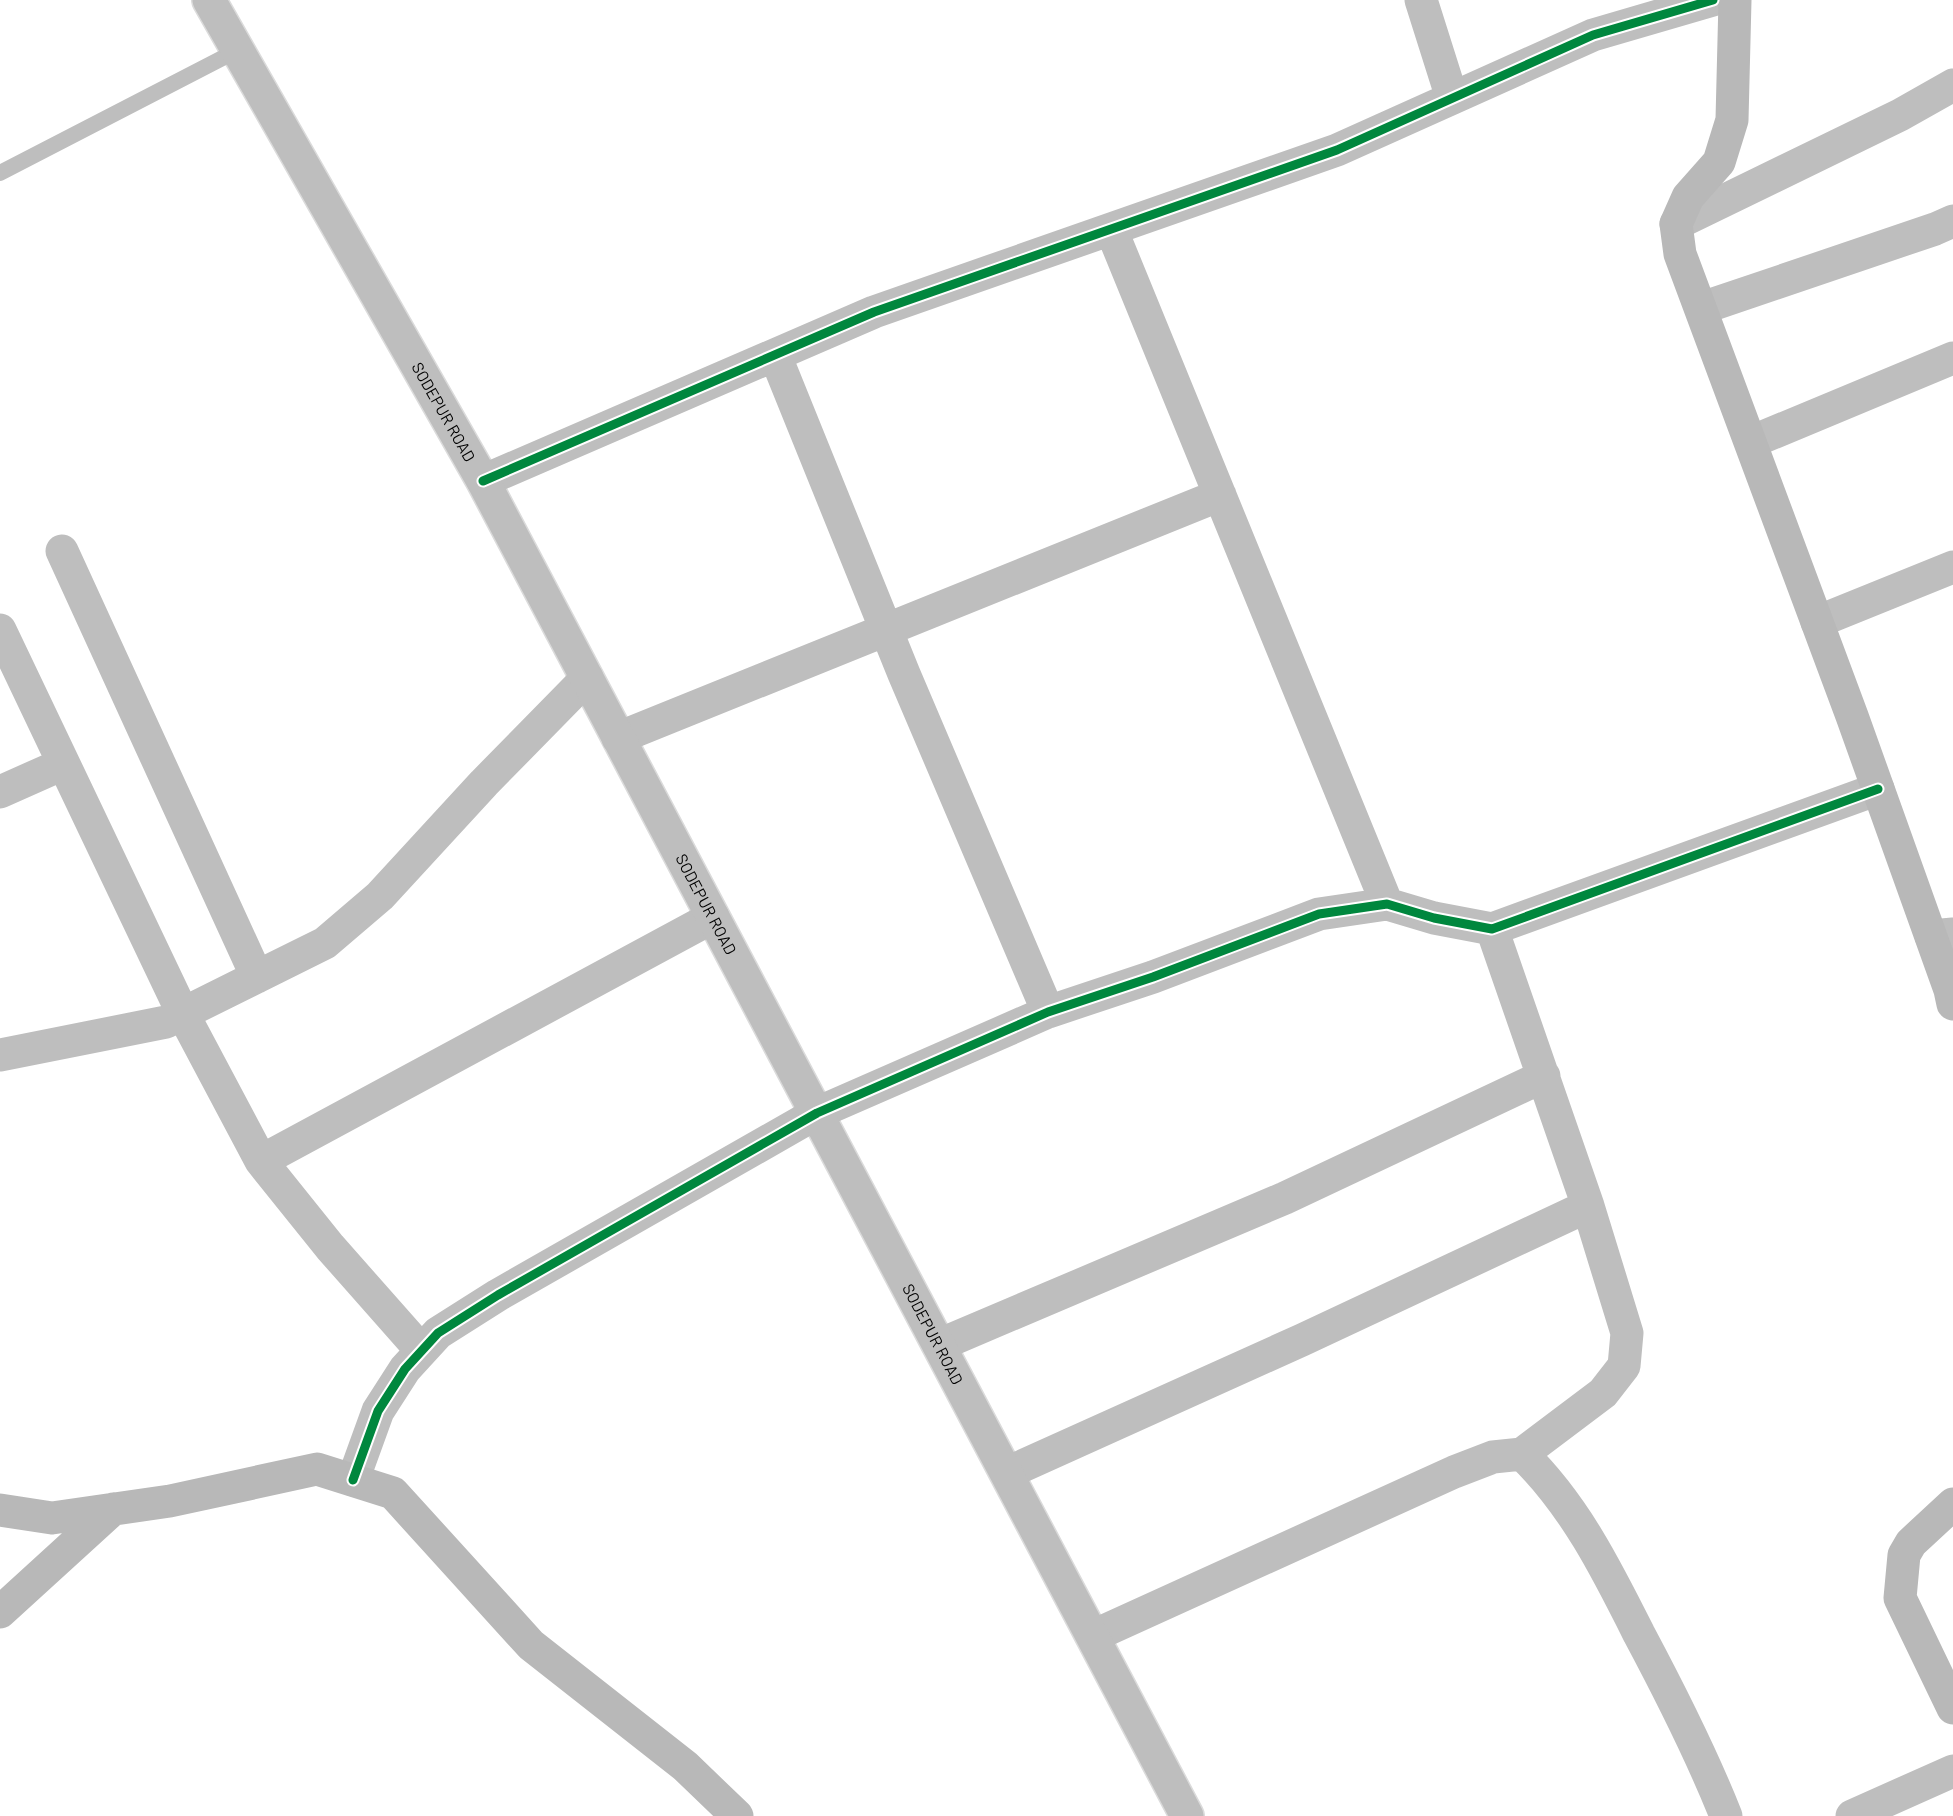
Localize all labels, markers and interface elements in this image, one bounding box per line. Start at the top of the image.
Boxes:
street label: SODEPUR ROAD [408,359,480,465]
street label: SODEPUR ROAD [672,850,741,958]
street label: SODEPUR ROAD [899,1280,968,1387]

